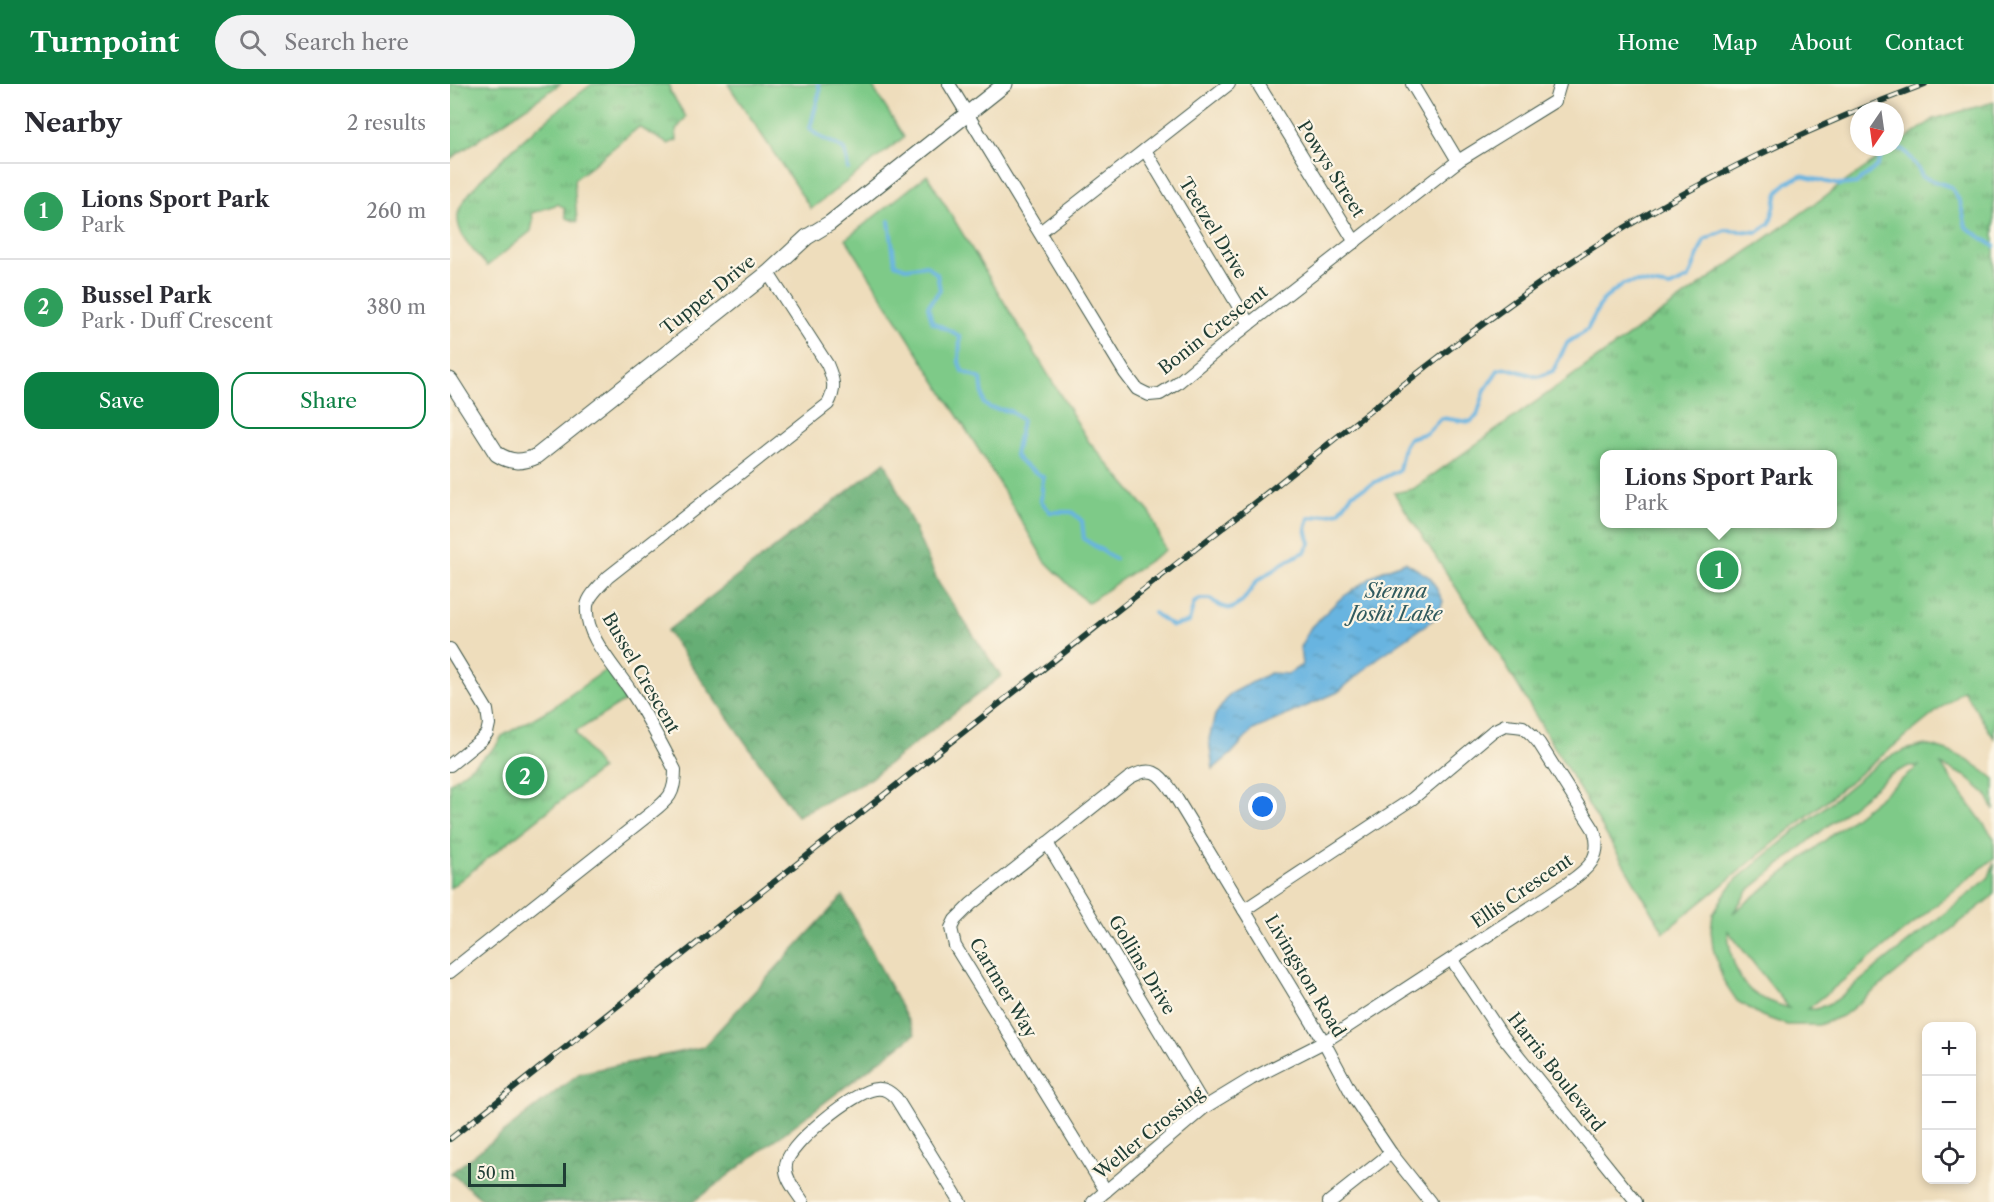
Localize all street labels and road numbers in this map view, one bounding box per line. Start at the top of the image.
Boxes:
street label: Powys Street [1292,116,1370,222]
street label: Teetzel Drive [1174,173,1252,283]
street label: Tupper Drive [656,250,760,340]
street label: Bonin Crescent [1154,280,1273,380]
street label: Bussel Crescent [598,609,685,738]
street label: Ellis Crescent [1467,849,1577,933]
street label: Gollins Drive [1104,911,1180,1019]
street label: Livingston Road [1260,911,1350,1041]
street label: Cartmer Way [965,934,1042,1043]
street label: Harris Boulevard [1503,1008,1609,1136]
street label: Weller Crossing [1089,1082,1209,1185]

